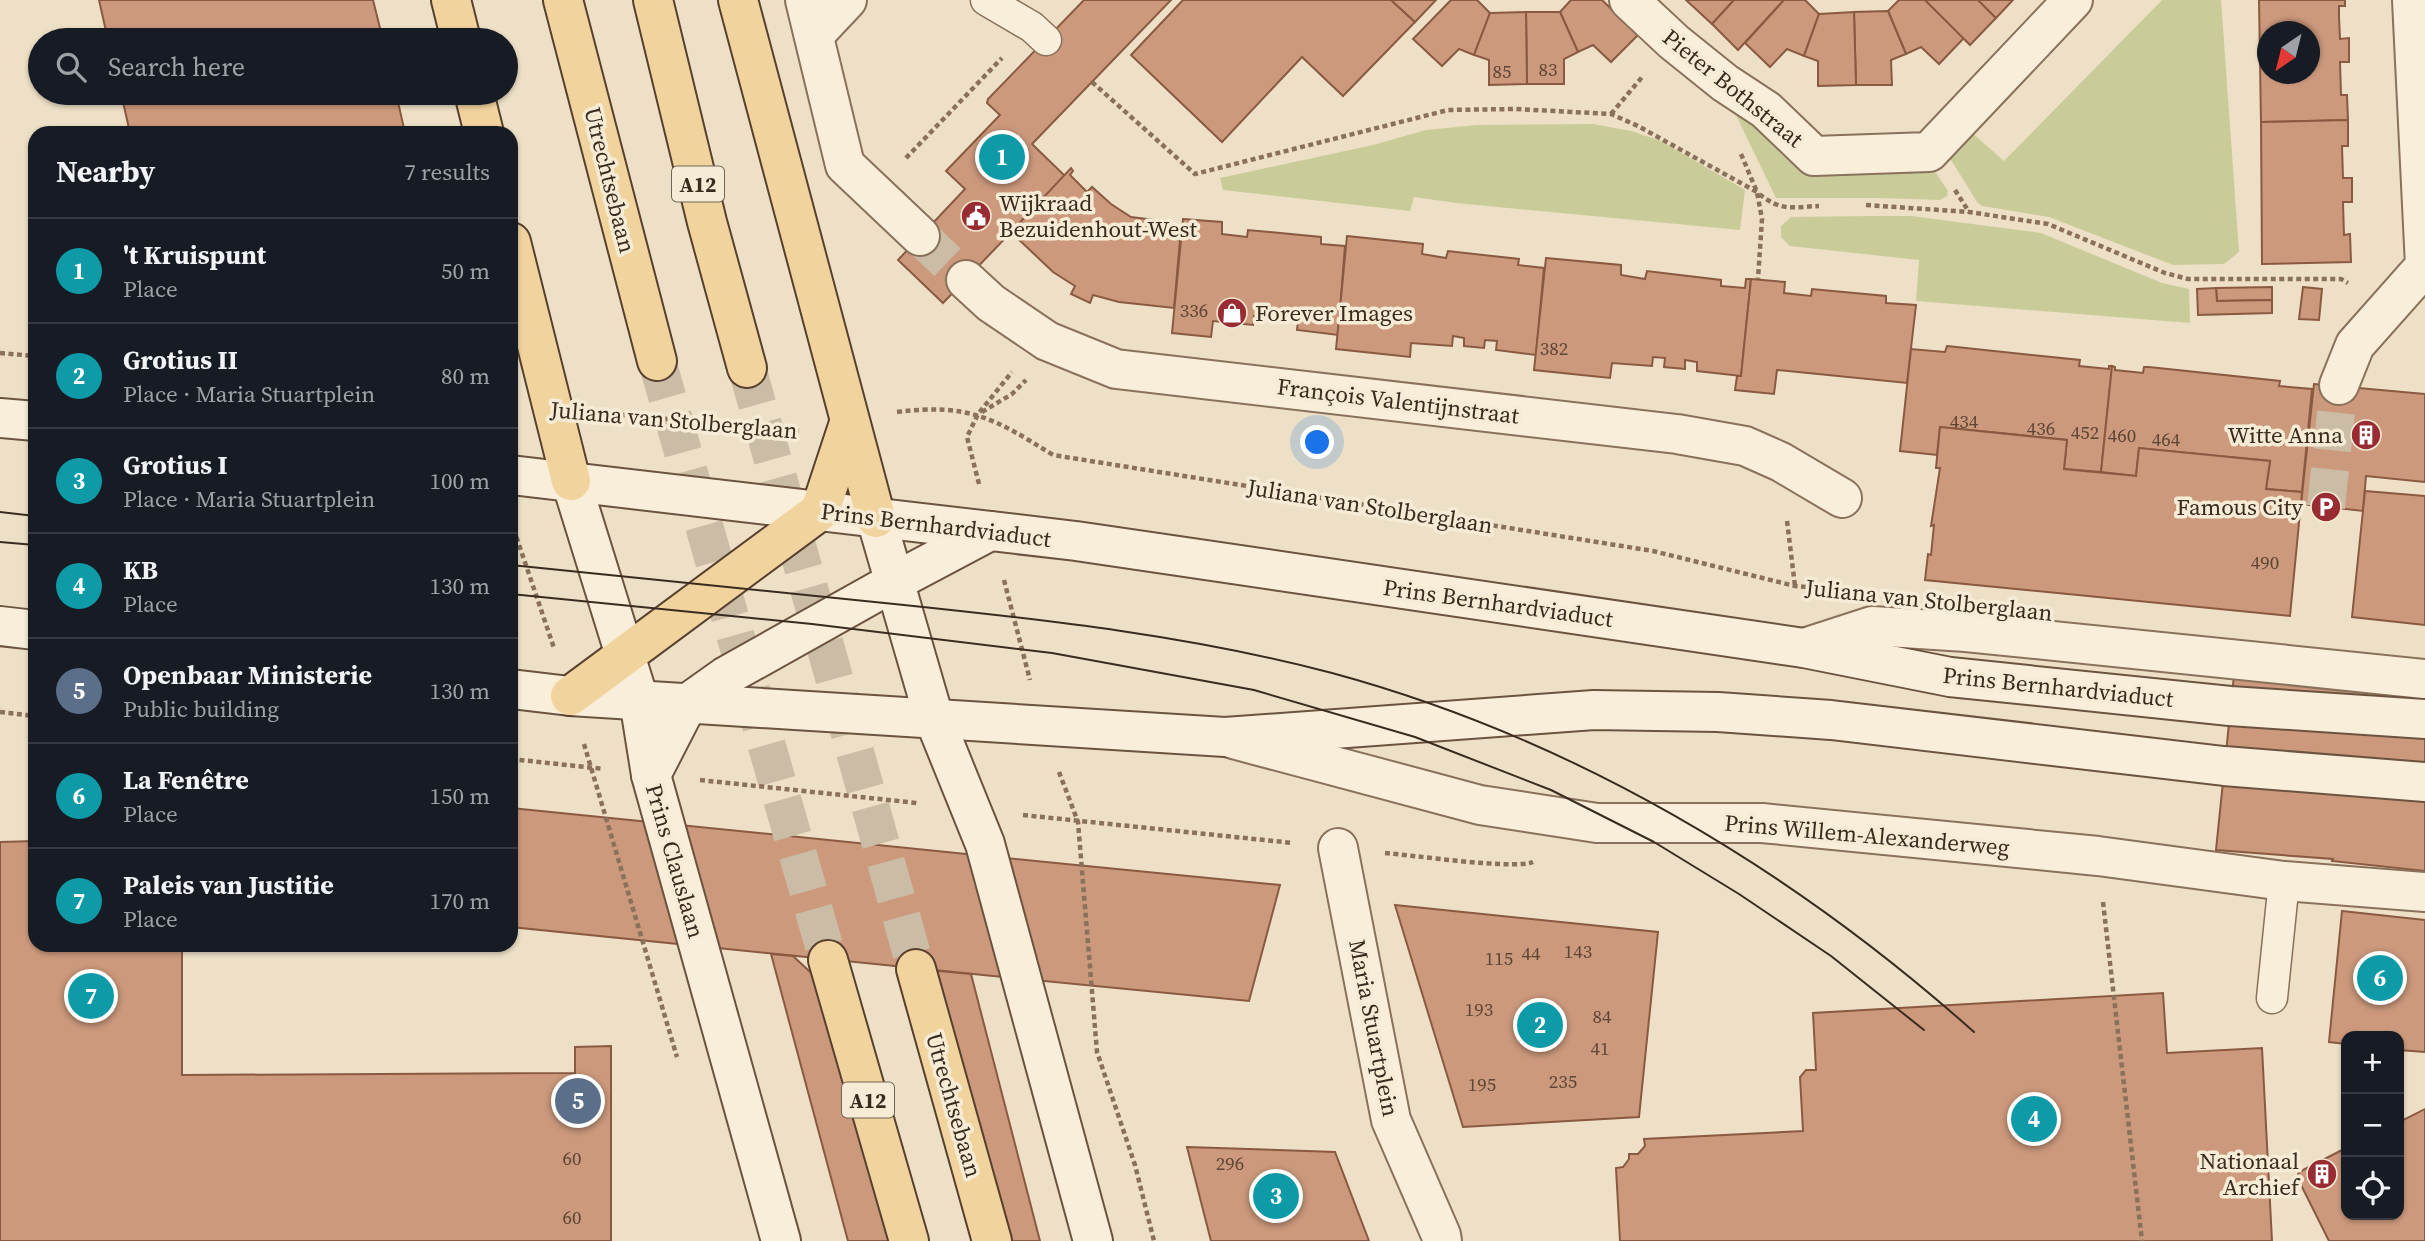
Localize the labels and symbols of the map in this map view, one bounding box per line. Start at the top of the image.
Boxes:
street label: Pieter Bothstraat [1656,21,1811,155]
north arrow [2257,21,2320,84]
house number: 83 [1538,56,1558,82]
house number: 85 [1492,58,1512,84]
street label: Utrechtsebaan [576,104,644,256]
pin: 1 [979,131,1025,183]
road number: A12 [672,166,724,202]
place label: Wijkraad Bezuidenhout-West [999,187,1198,245]
public building icon: Wijkraad Bezuidenhout-West [959,199,993,233]
shop icon: Forever Images [1215,296,1249,330]
house number: 336 [1180,297,1208,323]
place label: Forever Images [1255,297,1413,329]
house number: 382 [1540,335,1568,361]
street label: François Valentijnstraat [1275,370,1521,432]
street label: Juliana van Stolberglaan [548,393,799,447]
house number: 434 [1950,408,1979,434]
house number: 436 [2027,415,2055,441]
building icon: Witte Anna [2349,418,2383,452]
house number: 452 [2071,419,2099,445]
place label: Witte Anna [2227,419,2343,451]
house number: 460 [2108,422,2136,448]
your location [1300,425,1334,459]
house number: 464 [2152,426,2181,452]
street label: Juliana van Stolberglaan [1244,471,1495,541]
parking icon: Famous City [2309,490,2343,524]
place label: Famous City [2177,491,2303,523]
street label: Prins Bernhardviaduct [819,495,1053,555]
house number: 490 [2251,549,2279,575]
street label: Prins Bernhardviaduct [1381,571,1615,635]
street label: Juliana van Stolberglaan [1803,571,2054,629]
street label: Prins Bernhardviaduct [1941,659,2175,715]
street label: Prins Clauslaan [638,780,712,942]
street label: Prins Willem-Alexanderweg [1723,807,2011,863]
street label: Maria Stuartplein [1341,937,1407,1119]
house number: 143 [1564,938,1592,964]
house number: 44 [1521,940,1541,966]
house number: 115 [1485,945,1513,971]
pin: 6 [2357,952,2403,1004]
pin: 7 [68,970,114,1022]
house number: 193 [1465,996,1493,1022]
pin: 2 [1517,999,1563,1051]
house number: 84 [1592,1003,1612,1029]
street label: Utrechtsebaan [918,1029,990,1181]
house number: 41 [1590,1035,1610,1061]
house number: 235 [1549,1068,1577,1094]
house number: 195 [1468,1071,1496,1097]
pin: 5 [555,1075,601,1127]
road number: A12 [842,1082,894,1118]
pin: 4 [2011,1093,2057,1145]
house number: 60 [562,1145,582,1171]
place label: Nationaal Archief [2200,1145,2301,1203]
house number: 296 [1216,1150,1244,1176]
building icon: Nationaal Archief [2305,1157,2339,1191]
pin: 3 [1253,1170,1299,1222]
house number: 60 [562,1204,582,1230]

